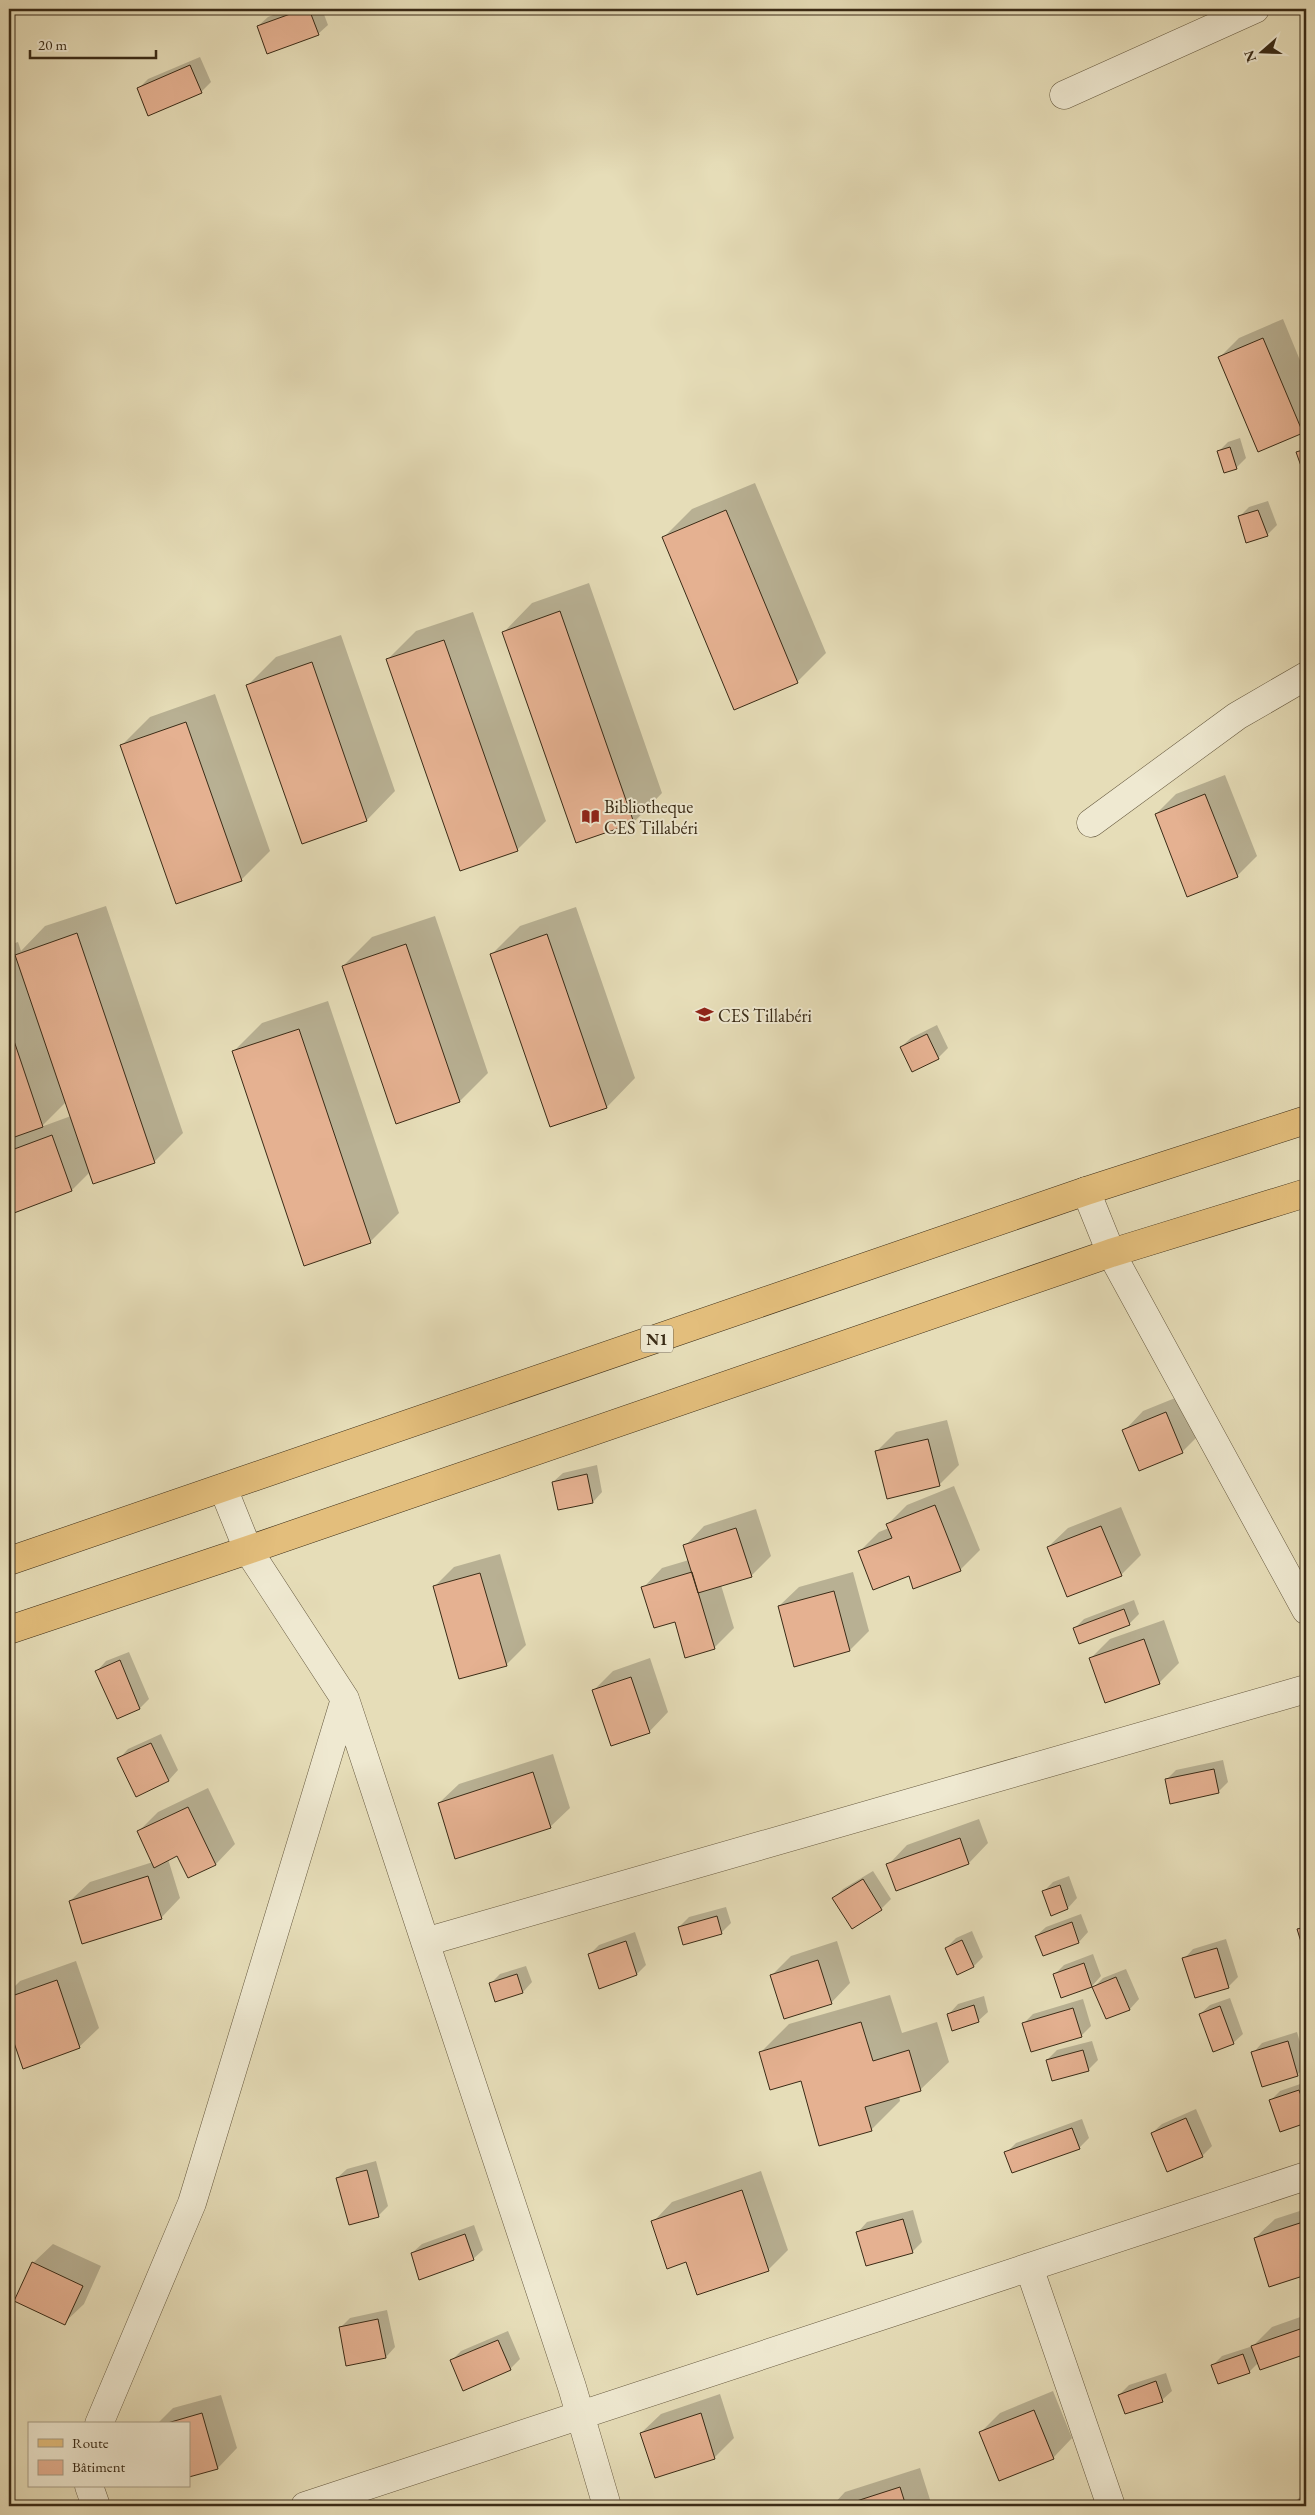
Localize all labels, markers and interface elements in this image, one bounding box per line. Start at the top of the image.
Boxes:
scale bar [30,28,156,60]
north arrow [1238,28,1288,78]
text: 20 m [38,35,67,54]
text: N [1239,47,1260,65]
place label: Bibliotheque CES Tillabéri [604,795,698,839]
library icon: Bibliotheque CES Tillabéri [580,806,600,826]
place label: CES Tillabéri [718,1004,812,1027]
school or university icon: CES Tillabéri [694,1005,714,1025]
road number: N1 [641,1326,673,1352]
legend [28,2422,190,2488]
text: Route [72,2433,109,2452]
text: Bâtiment [72,2457,126,2476]

